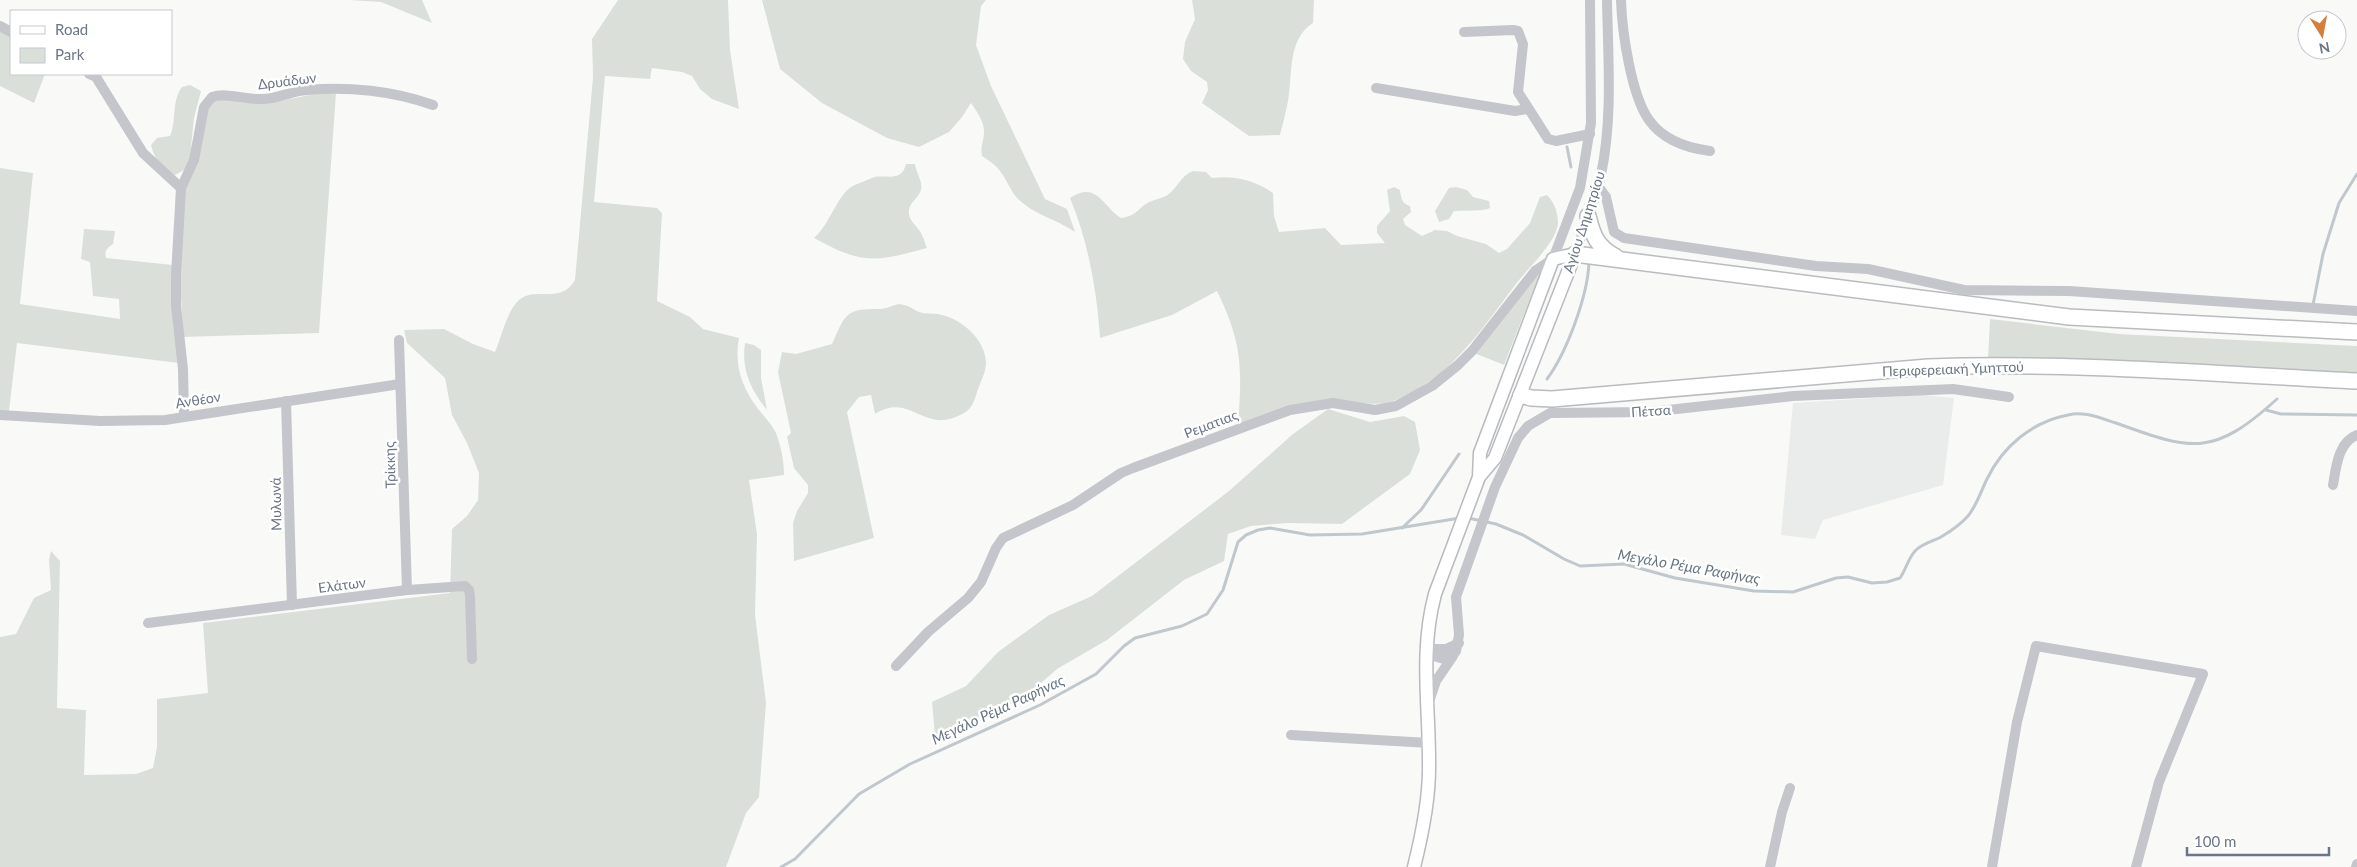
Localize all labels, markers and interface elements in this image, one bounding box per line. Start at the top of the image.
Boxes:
legend [10,10,172,75]
north arrow [2297,10,2347,60]
text: Road [55,20,88,38]
text: N [2318,39,2331,58]
text: Park [55,45,85,63]
street label: Δρυάδων [257,68,317,93]
street label: Αγίου Δημητρίου [1559,169,1608,275]
street label: Περιφερειακή Υμηττού [1882,358,2024,379]
street label: Ανθέον [174,388,222,411]
street label: Πέτσα [1631,401,1672,420]
street label: Ρεματιας [1182,405,1240,442]
street label: Τρίκκης [380,441,399,489]
street label: Μυλωνά [267,476,284,531]
water label: Μεγάλο Ρέμα Ραφήνας [1616,545,1762,588]
street label: Ελάτων [317,573,367,596]
water label: Μεγάλο Ρέμα Ραφήνας [928,670,1067,748]
scale bar [2187,824,2330,856]
text: 100 m [2194,832,2236,850]

